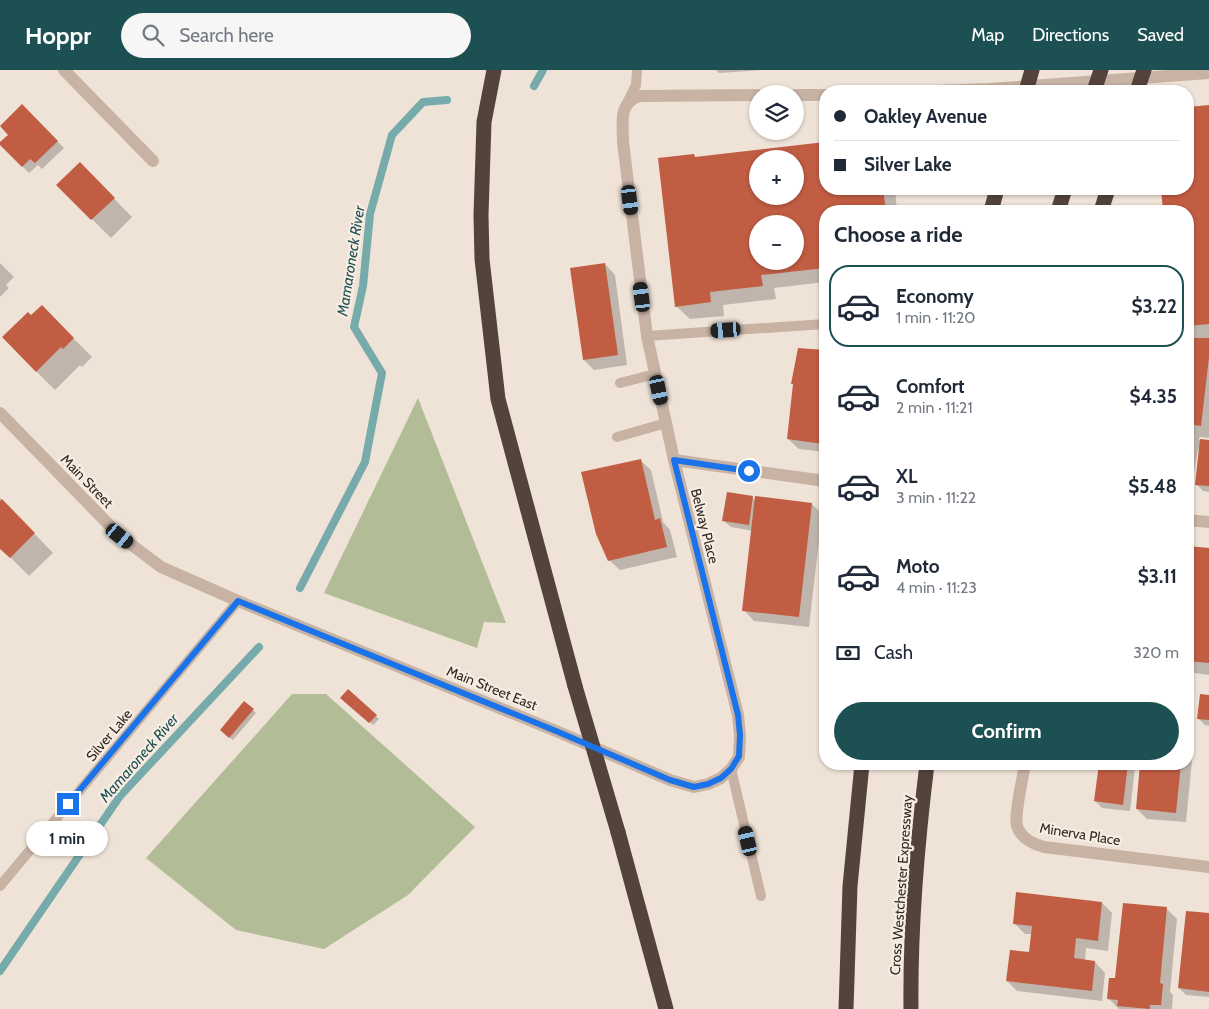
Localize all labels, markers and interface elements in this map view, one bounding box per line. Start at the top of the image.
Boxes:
search box [121,13,471,58]
text: Hoppr [25,21,91,50]
icon: search [139,21,167,49]
text: Search here [179,24,274,47]
text: Map [971,24,1004,46]
text: Directions [1032,24,1109,46]
text: Saved [1137,24,1184,46]
map controls [749,85,804,270]
button: layers [749,85,804,140]
text: Oakley Avenue [864,105,987,128]
button: + [749,150,804,205]
text: Silver Lake [864,153,952,176]
car [620,184,639,216]
water label: Mamaroneck River [333,203,369,318]
button: − [749,215,804,270]
text: Choose a ride [834,221,963,248]
car [632,281,651,313]
icon: car [836,284,881,329]
text: Economy [896,285,974,308]
text: $3.22 [1131,295,1177,318]
text: 1 min · 11:20 [896,308,976,327]
car [710,321,741,339]
car [648,374,669,406]
icon: car [836,374,881,419]
text: Comfort [896,375,965,398]
text: $4.35 [1130,385,1177,408]
text: 2 min · 11:21 [896,398,973,417]
street label: Main Street [57,450,117,512]
route start [738,460,760,482]
icon: car [836,464,881,509]
text: XL [896,465,917,488]
text: $5.48 [1128,475,1177,498]
street label: Belway Place [687,487,723,565]
text: 3 min · 11:22 [896,488,976,507]
car [103,521,136,551]
icon: car [836,554,881,599]
text: Moto [896,555,940,578]
text: $3.11 [1138,565,1177,588]
text: 4 min · 11:23 [896,578,977,597]
icon: cash [834,639,862,667]
text: Cash [874,641,913,664]
text: 320 m [1133,643,1179,662]
street label: Main Street East [444,662,540,714]
button: Confirm [834,702,1179,760]
street label: Silver Lake [82,705,136,765]
water label: Mamaroneck River [95,709,183,807]
route end [57,793,79,815]
street label: Cross Westchester Expressway [886,794,916,976]
street label: Minerva Place [1038,819,1122,849]
callout: 1 min [27,822,109,856]
car [737,825,758,857]
text: 1 min [49,829,85,848]

